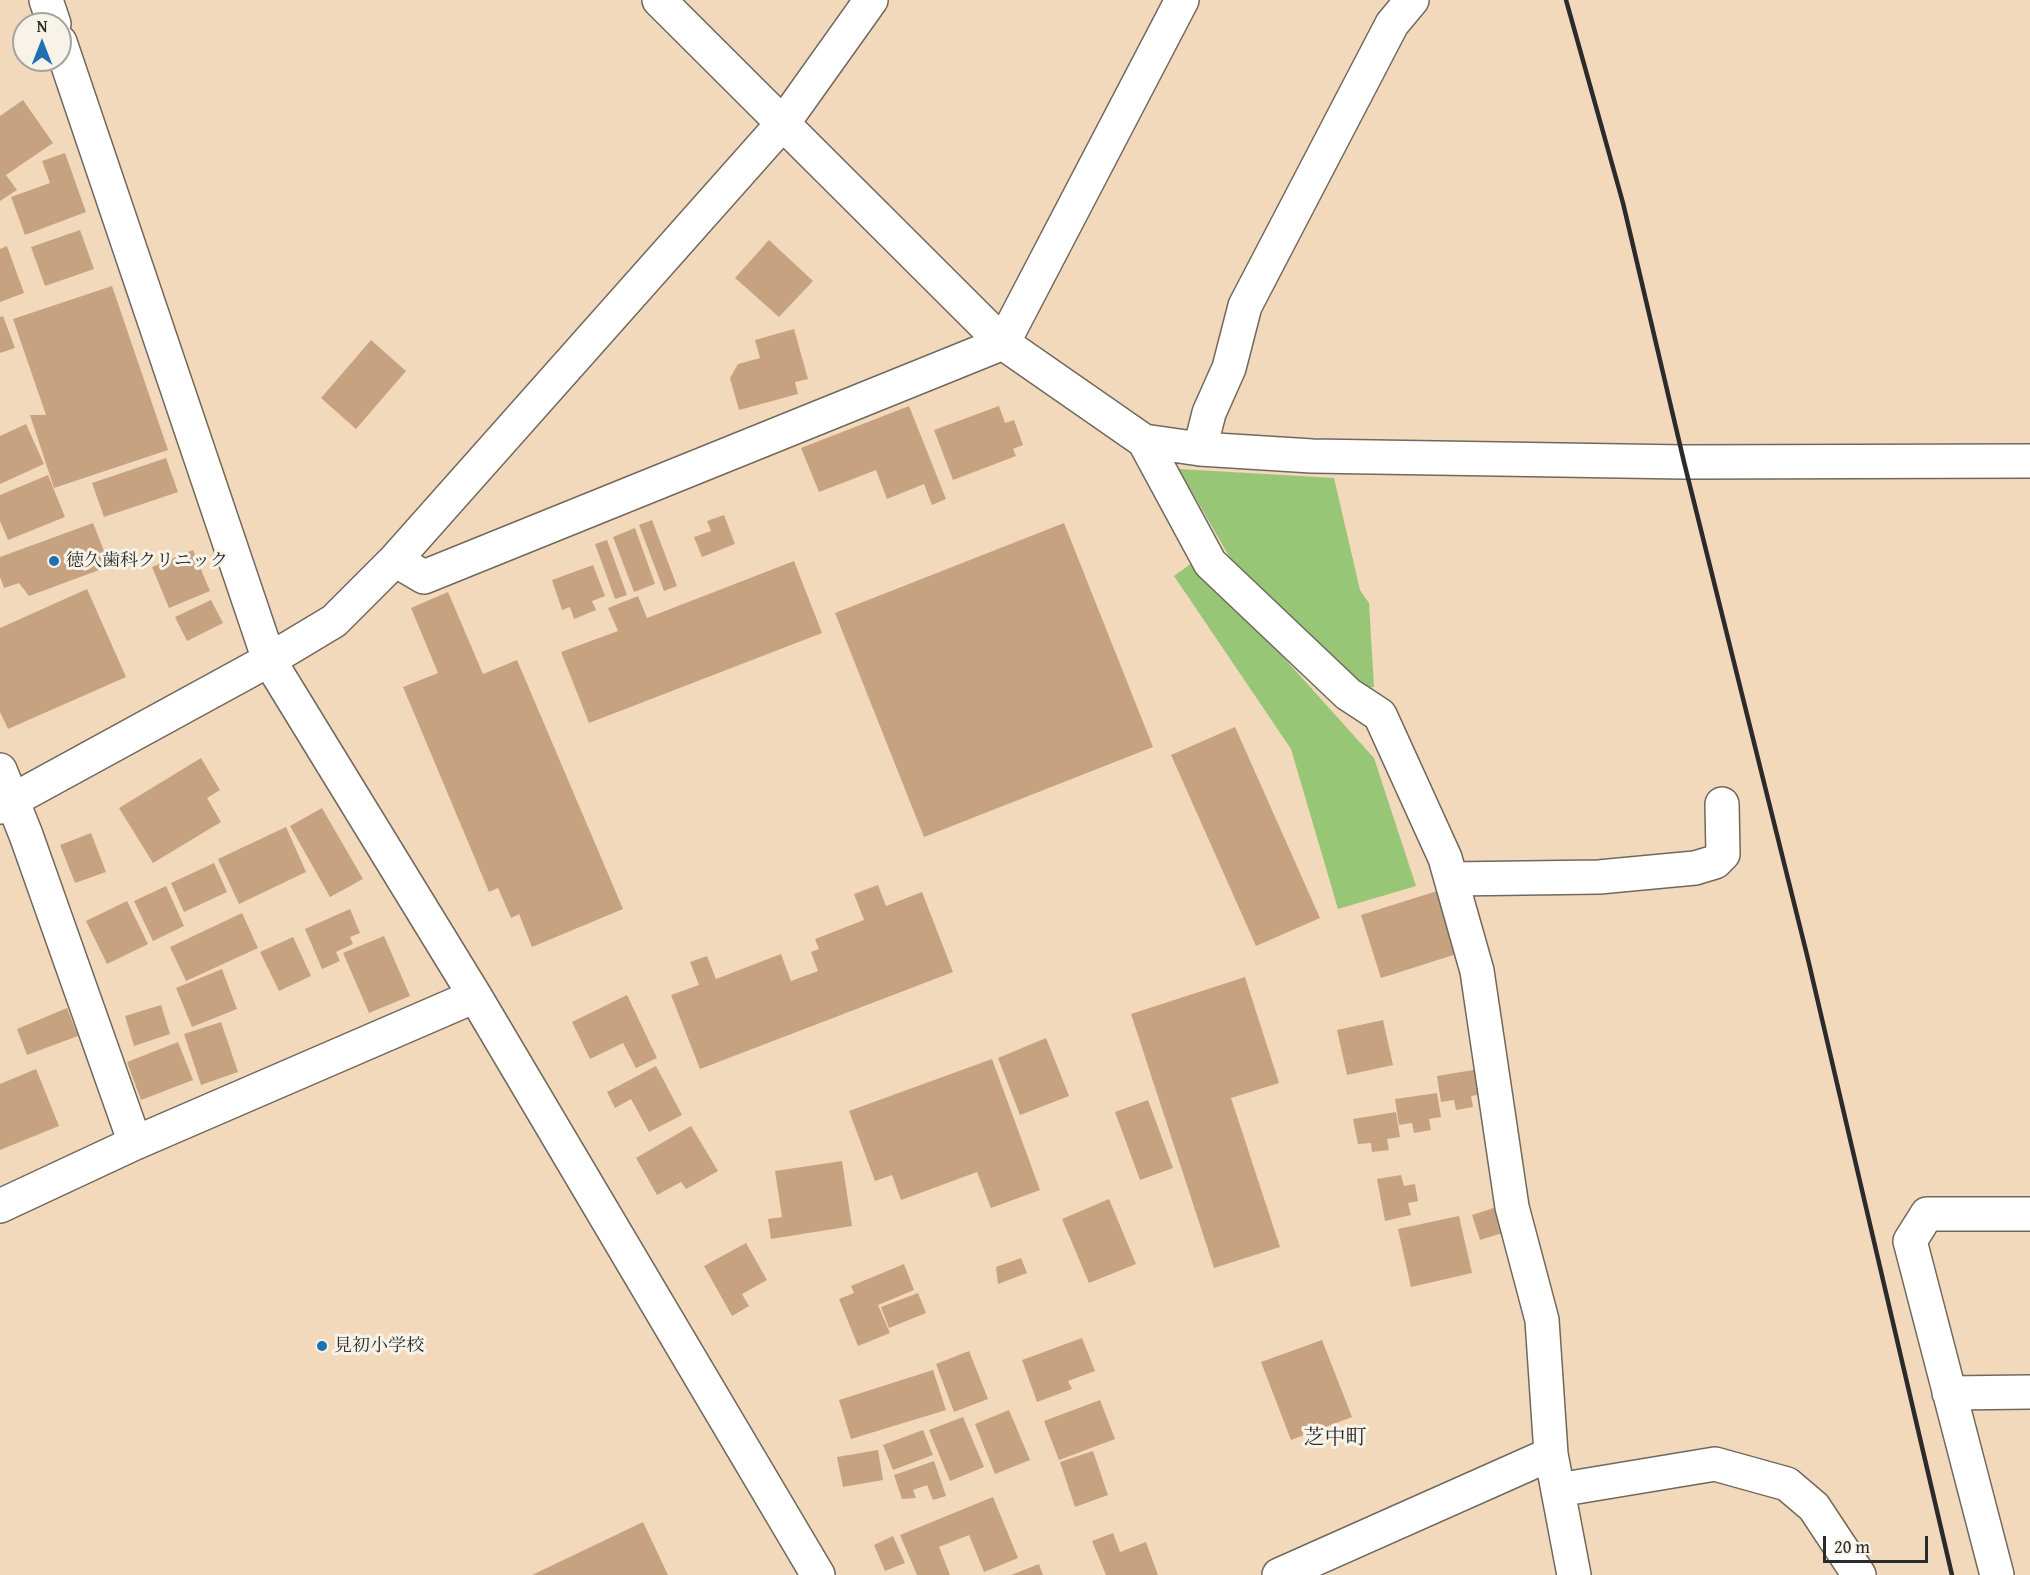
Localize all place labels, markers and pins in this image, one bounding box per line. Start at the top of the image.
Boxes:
place label: 徳久歯科クリニック [66,550,228,572]
marker: 徳久歯科クリニック [47,554,61,568]
place label: 見初小学校 [334,1335,424,1357]
marker: 見初小学校 [315,1339,329,1353]

